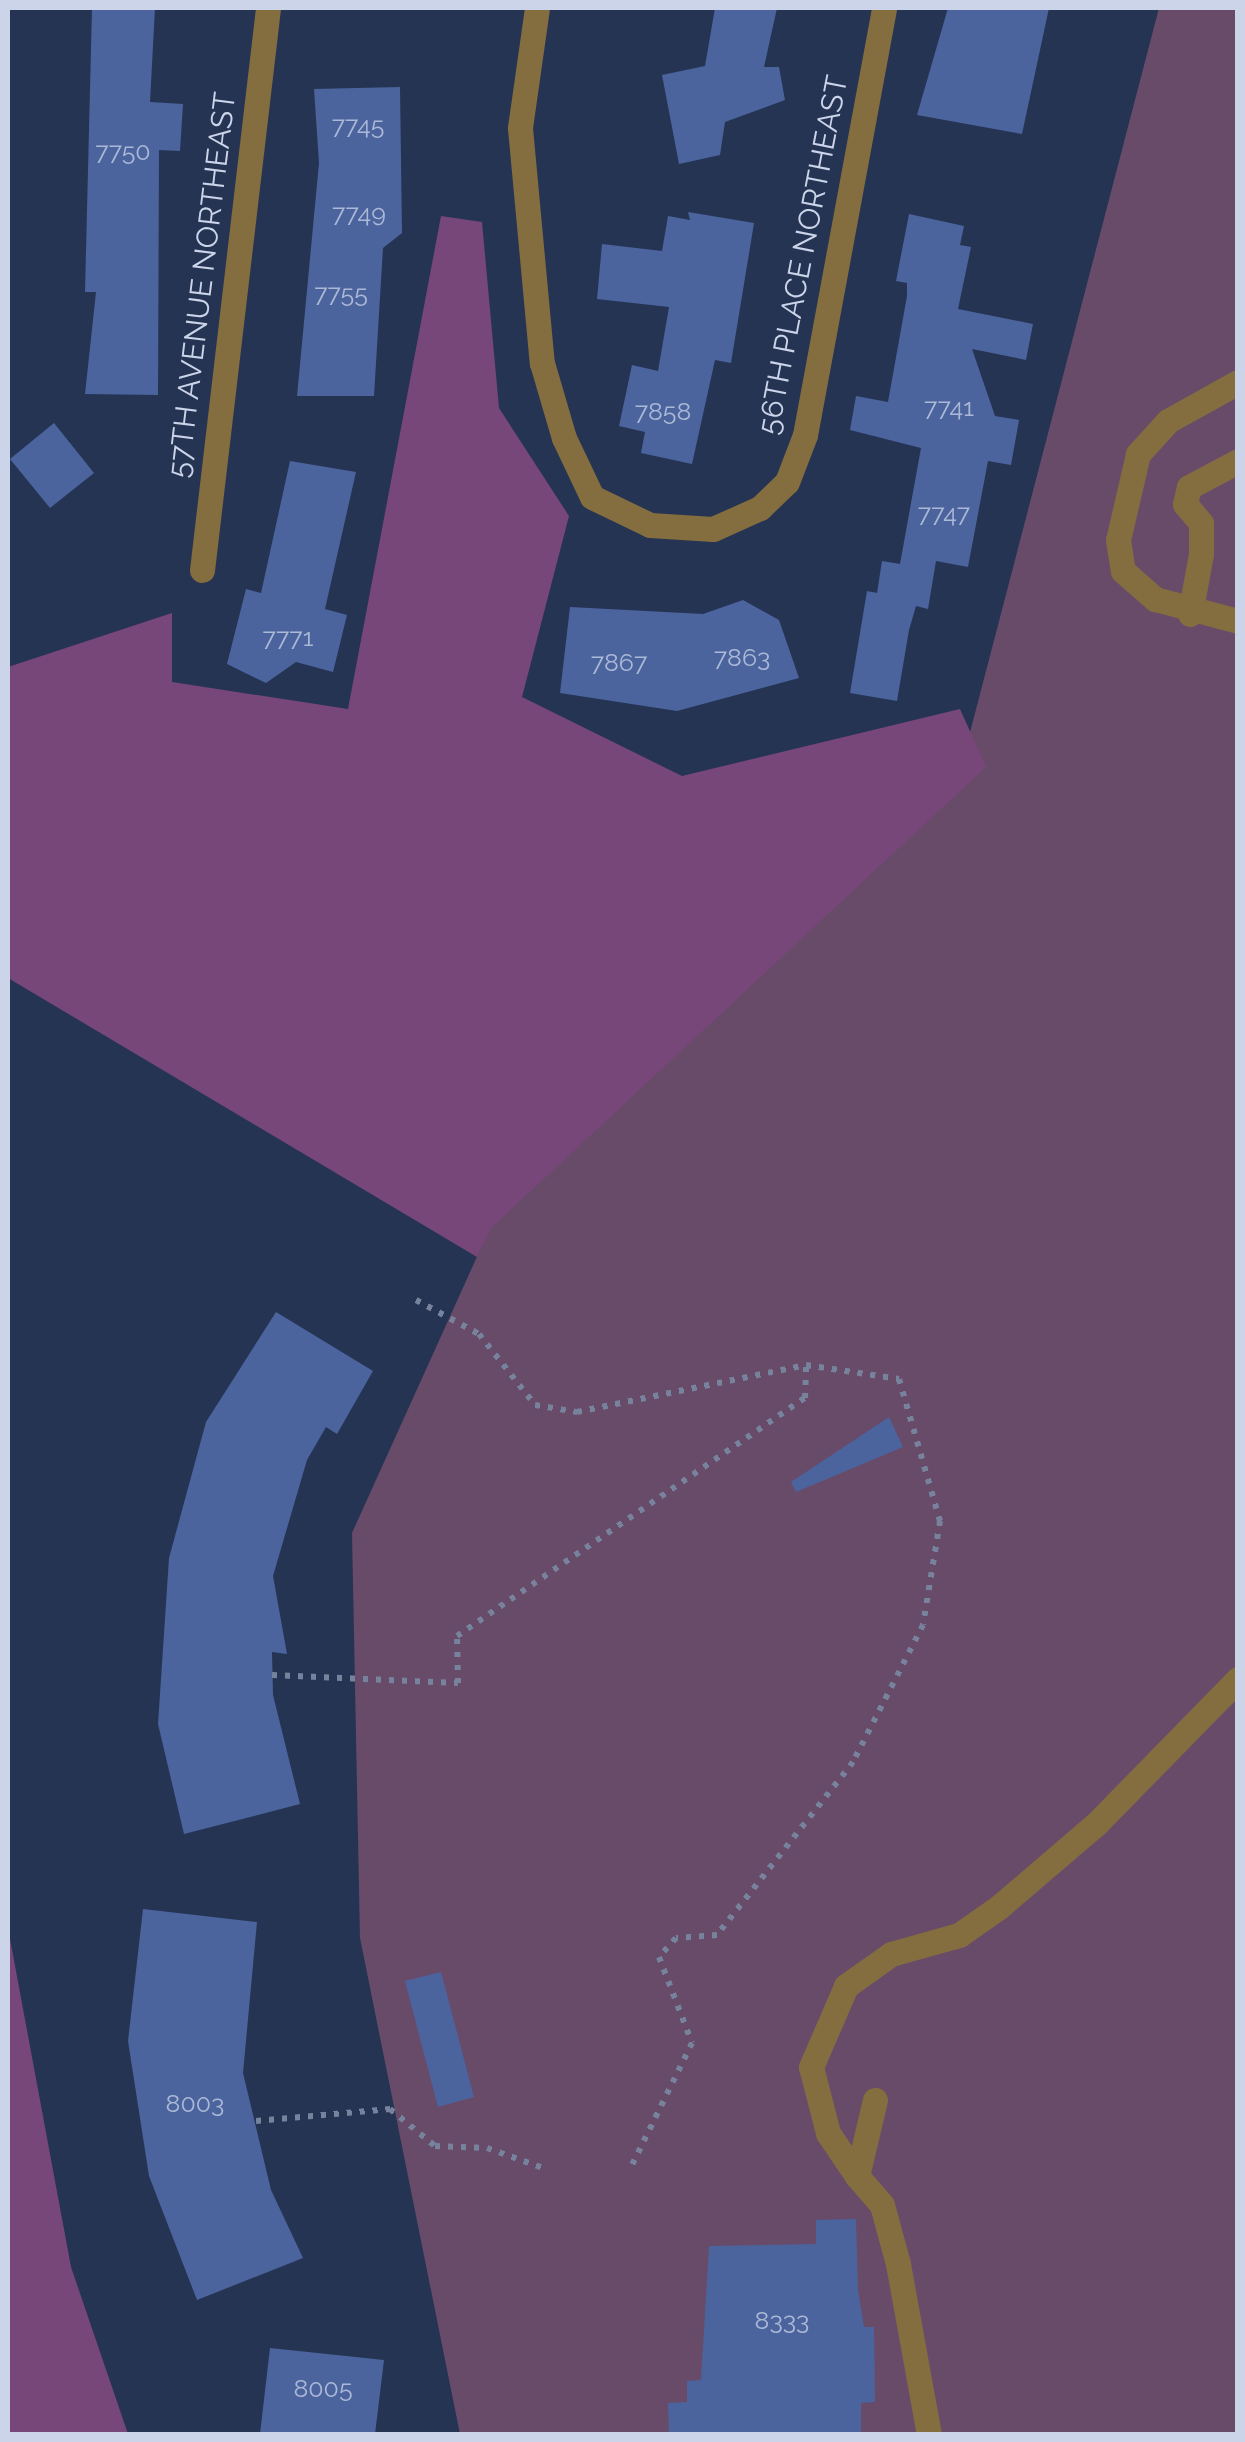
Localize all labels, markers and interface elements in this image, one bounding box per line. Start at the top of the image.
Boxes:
street label: 56TH PLACE NORTHEAST [751,73,855,437]
street label: 57TH AVENUE NORTHEAST [160,90,244,480]
house number: 7745 [332,110,384,140]
house number: 7750 [95,136,151,166]
house number: 7749 [332,198,386,228]
house number: 7755 [314,278,368,308]
house number: 7741 [924,392,974,422]
house number: 7858 [635,396,691,426]
house number: 7747 [918,498,970,528]
house number: 7771 [263,622,313,652]
house number: 7863 [714,642,770,672]
house number: 7867 [591,647,647,677]
house number: 8003 [166,2088,224,2118]
house number: 8333 [755,2305,809,2335]
house number: 8005 [293,2373,353,2403]

